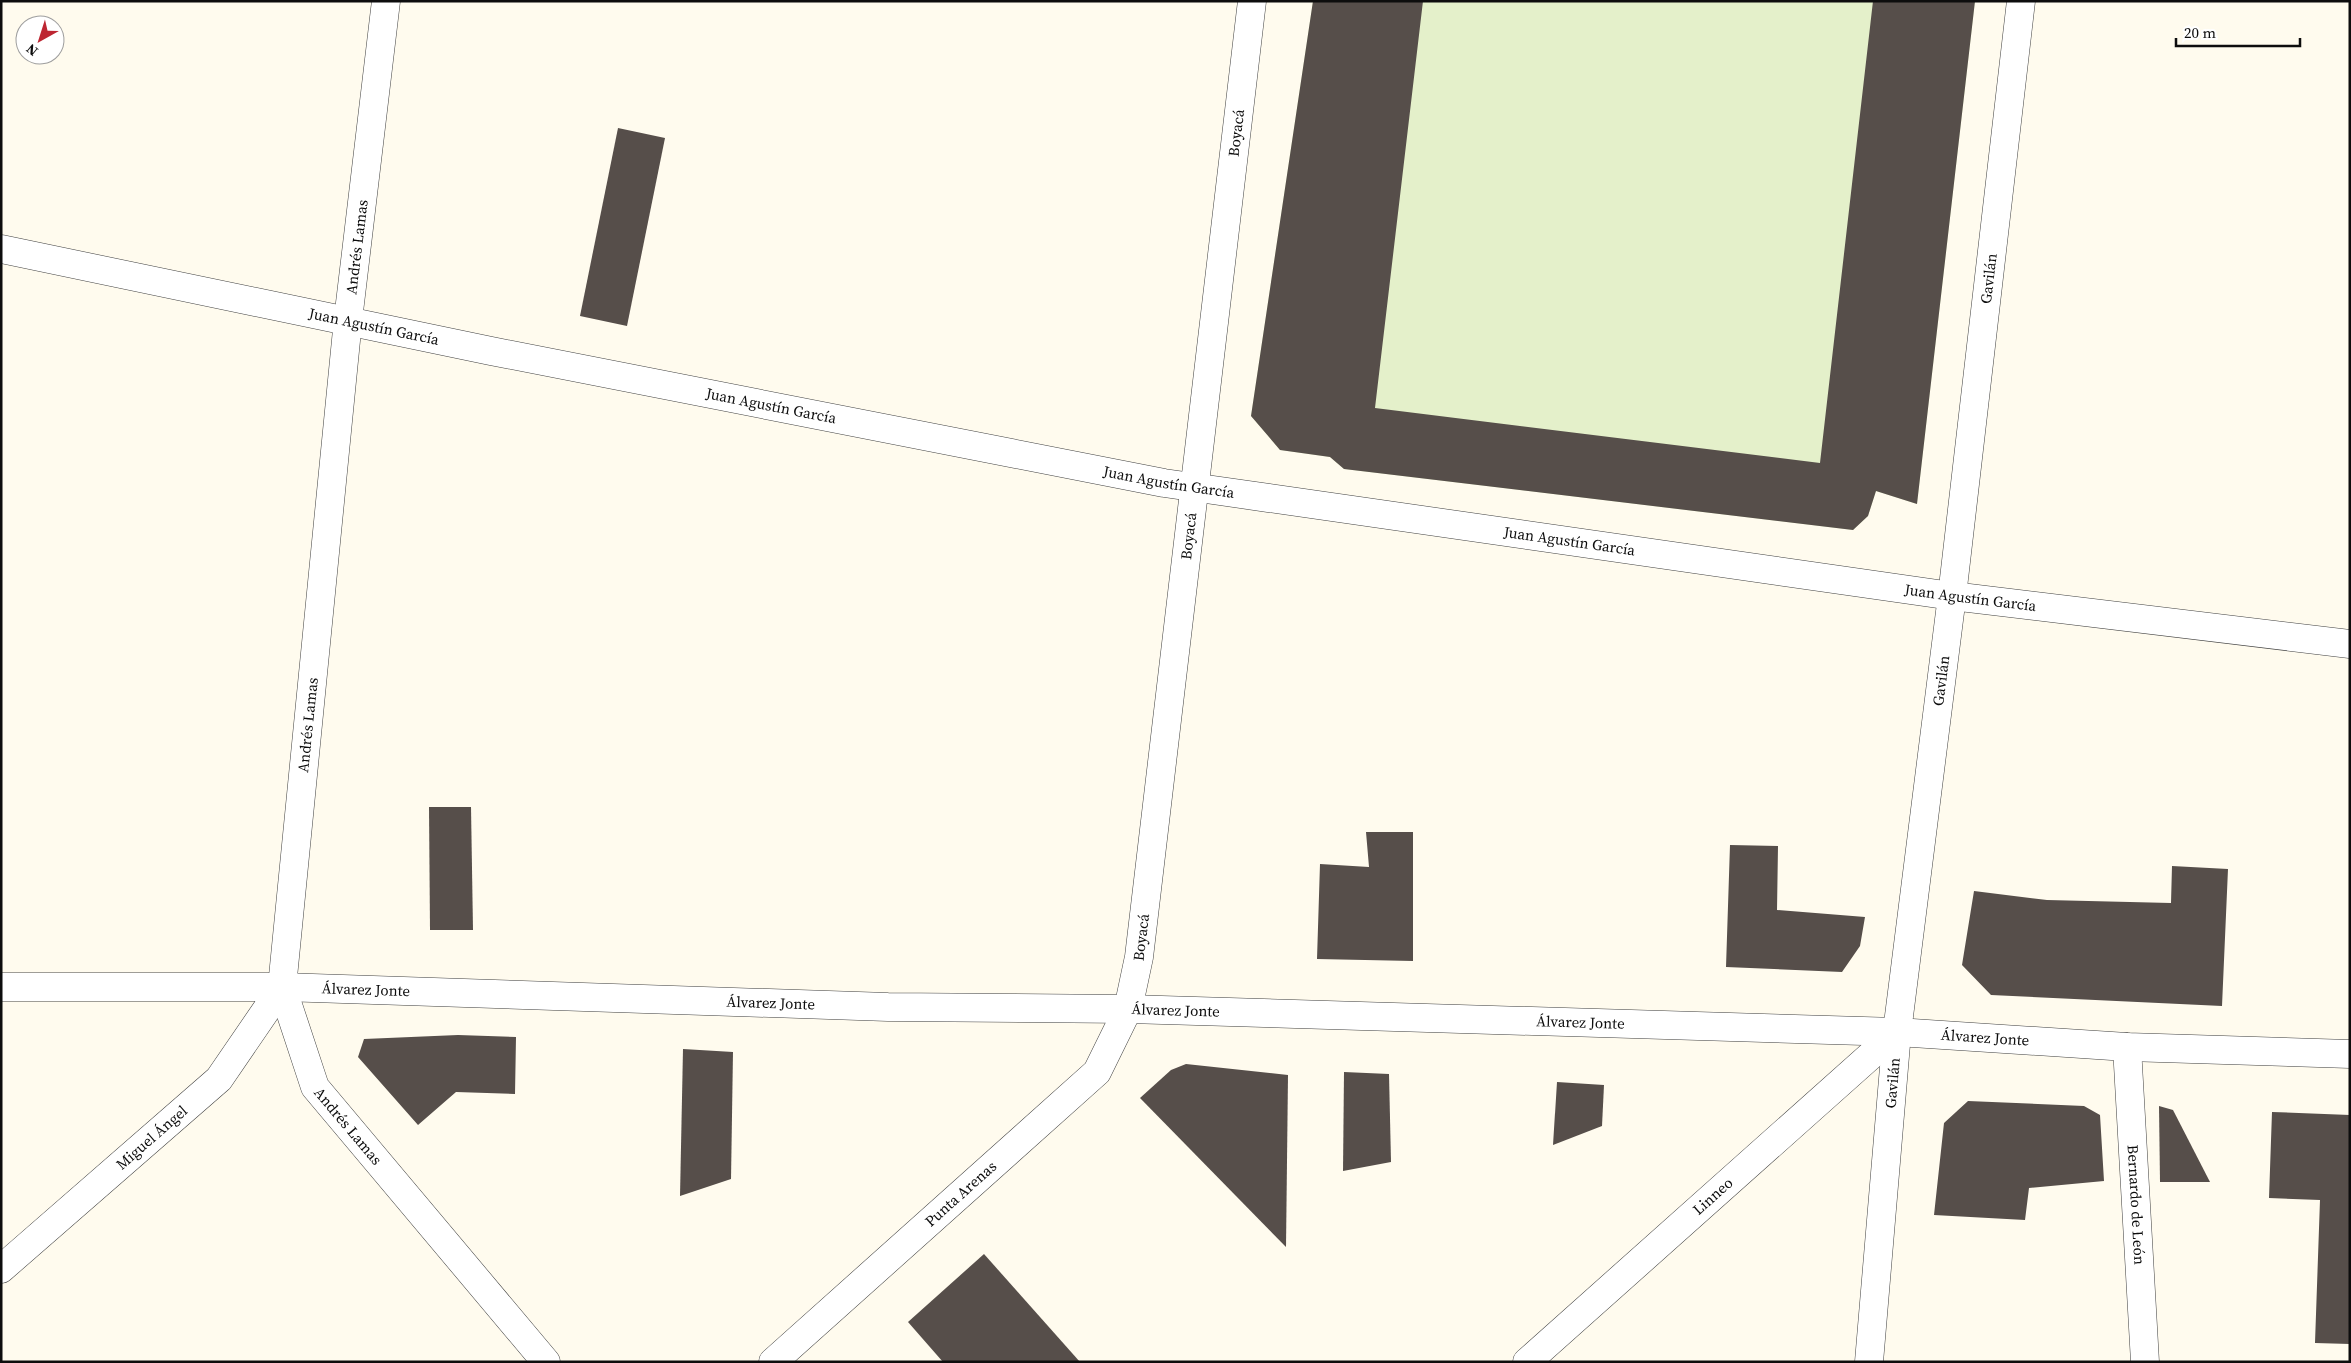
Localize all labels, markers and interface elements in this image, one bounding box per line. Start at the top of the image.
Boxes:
north arrow [15,15,65,65]
scale bar [2176,15,2300,47]
text: 20 m [2184,22,2216,43]
text: N [22,39,42,61]
street label: Boyacá [1223,108,1249,158]
street label: Andrés Lamas [340,198,373,296]
street label: Gavilán [1975,252,2002,305]
street label: Juan Agustín García [306,302,441,350]
street label: Juan Agustín García [703,382,839,429]
street label: Juan Agustín García [1101,460,1236,503]
street label: Boyacá [1175,511,1202,561]
street label: Juan Agustín García [1502,521,1637,561]
street label: Juan Agustín García [1902,578,2038,616]
street label: Gavilán [1927,654,1954,707]
street label: Andrés Lamas [292,676,323,774]
street label: Boyacá [1128,912,1154,962]
street label: Álvarez Jonte [321,977,411,1001]
street label: Álvarez Jonte [726,991,816,1015]
street label: Álvarez Jonte [1131,998,1221,1022]
street label: Álvarez Jonte [1536,1010,1625,1034]
street label: Álvarez Jonte [1940,1024,2030,1051]
street label: Gavilán [1880,1057,1905,1109]
street label: Andrés Lamas [310,1082,387,1169]
street label: Miguel Ángel [111,1100,192,1174]
street label: Bernardo de León [2123,1144,2150,1265]
street label: Punta Arenas [920,1156,1001,1231]
street label: Linneo [1688,1172,1737,1220]

